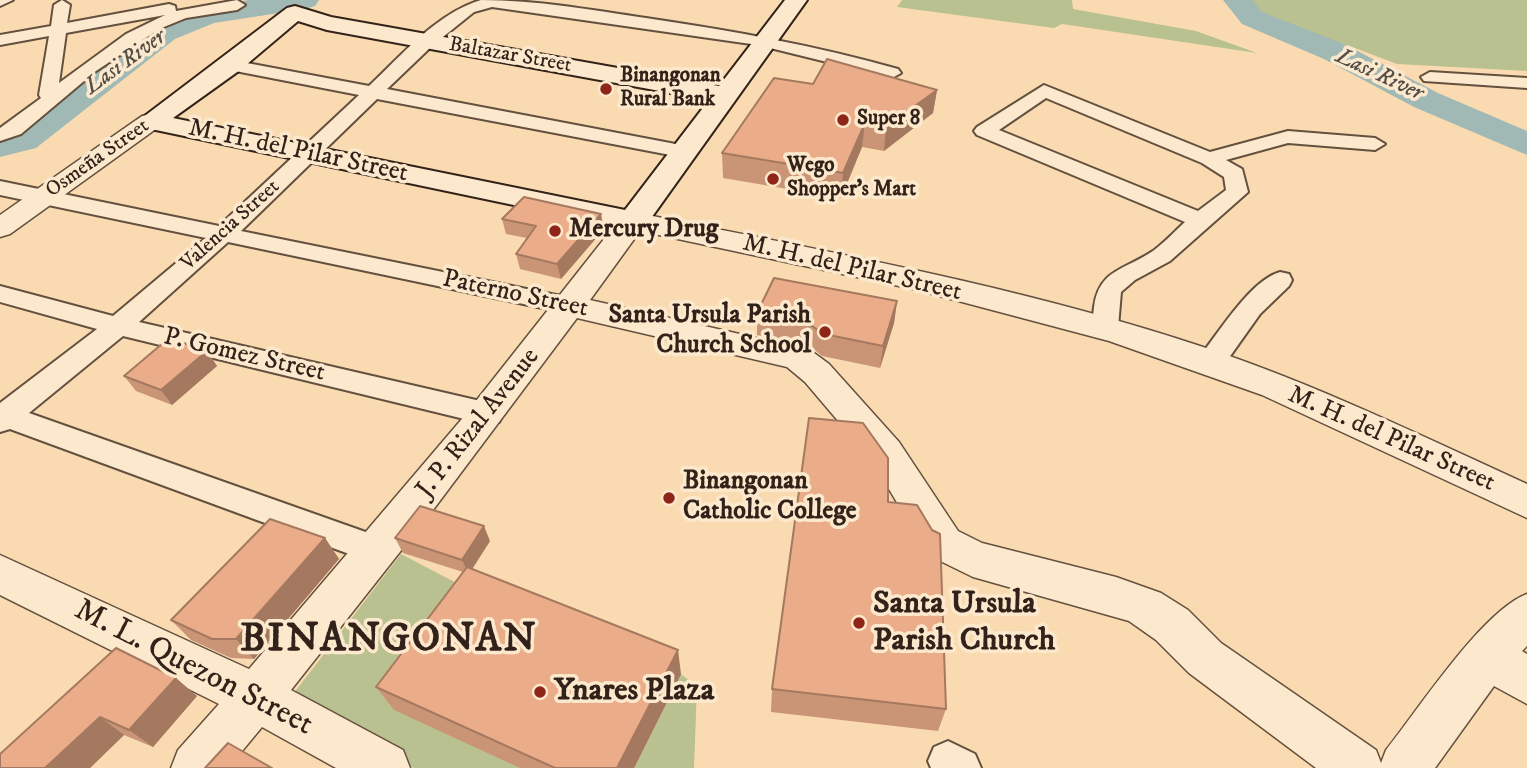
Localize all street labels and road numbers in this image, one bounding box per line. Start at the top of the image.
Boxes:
street label: Baltazar Street [447,33,573,79]
street label: M. H. del Pilar Street [185,113,411,191]
street label: Osmeña Street [41,114,155,204]
street label: Valencia Street [176,175,286,277]
street label: M. H. del Pilar Street [740,229,964,309]
street label: Paterno Street [439,264,591,326]
street label: P. Gomez Street [160,322,328,390]
street label: J. P. Rizal Avenue [411,343,547,505]
street label: M. H. del Pilar Street [1283,380,1499,500]
street label: M. L. Quezon Street [67,592,319,746]

